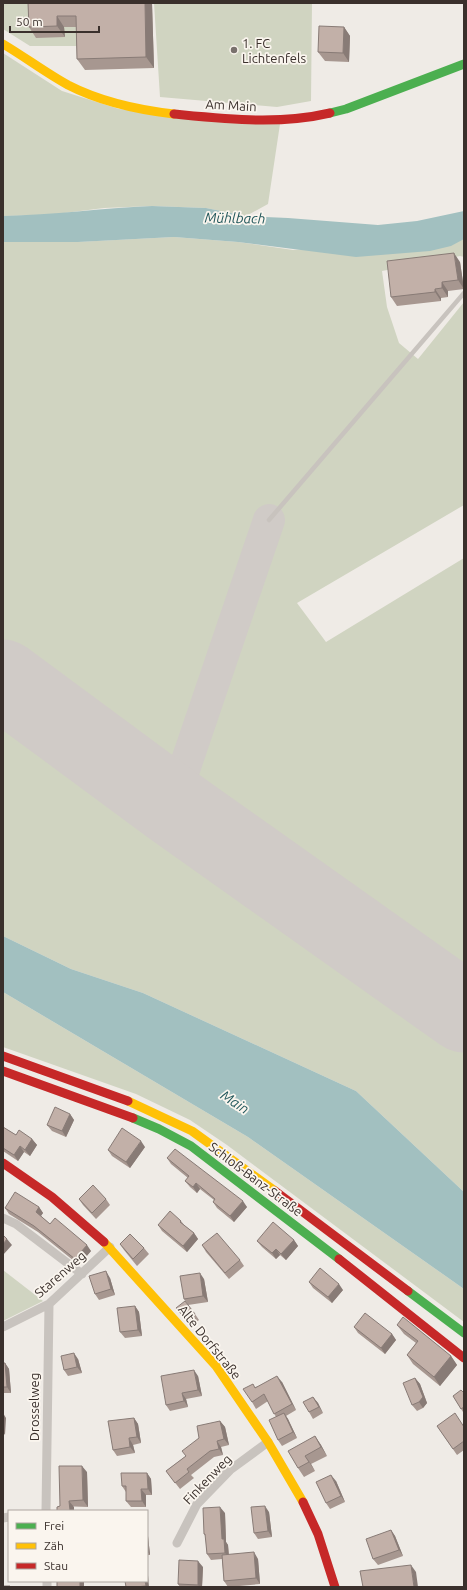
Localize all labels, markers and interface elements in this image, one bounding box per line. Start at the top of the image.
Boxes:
scale bar [10,8,99,34]
text: 50 m [16,15,43,28]
place label: 1. FC Lichtenfels [242,36,306,65]
marker: 1. FC Lichtenfels [229,45,239,55]
street label: Am Main [205,97,257,113]
water label: Mühlbach [205,209,265,227]
water label: Main [218,1087,252,1117]
street label: Schloß-Banz-Straße [206,1139,306,1219]
street label: Starenweg [32,1248,88,1300]
street label: Alte Dorfstraße [176,1302,244,1382]
street label: Drosselweg [27,1373,41,1441]
street label: Finkenweg [180,1451,234,1507]
legend [8,1510,148,1582]
text: Frei [44,1519,64,1532]
text: Zäh [44,1539,64,1552]
text: Stau [44,1559,68,1572]

